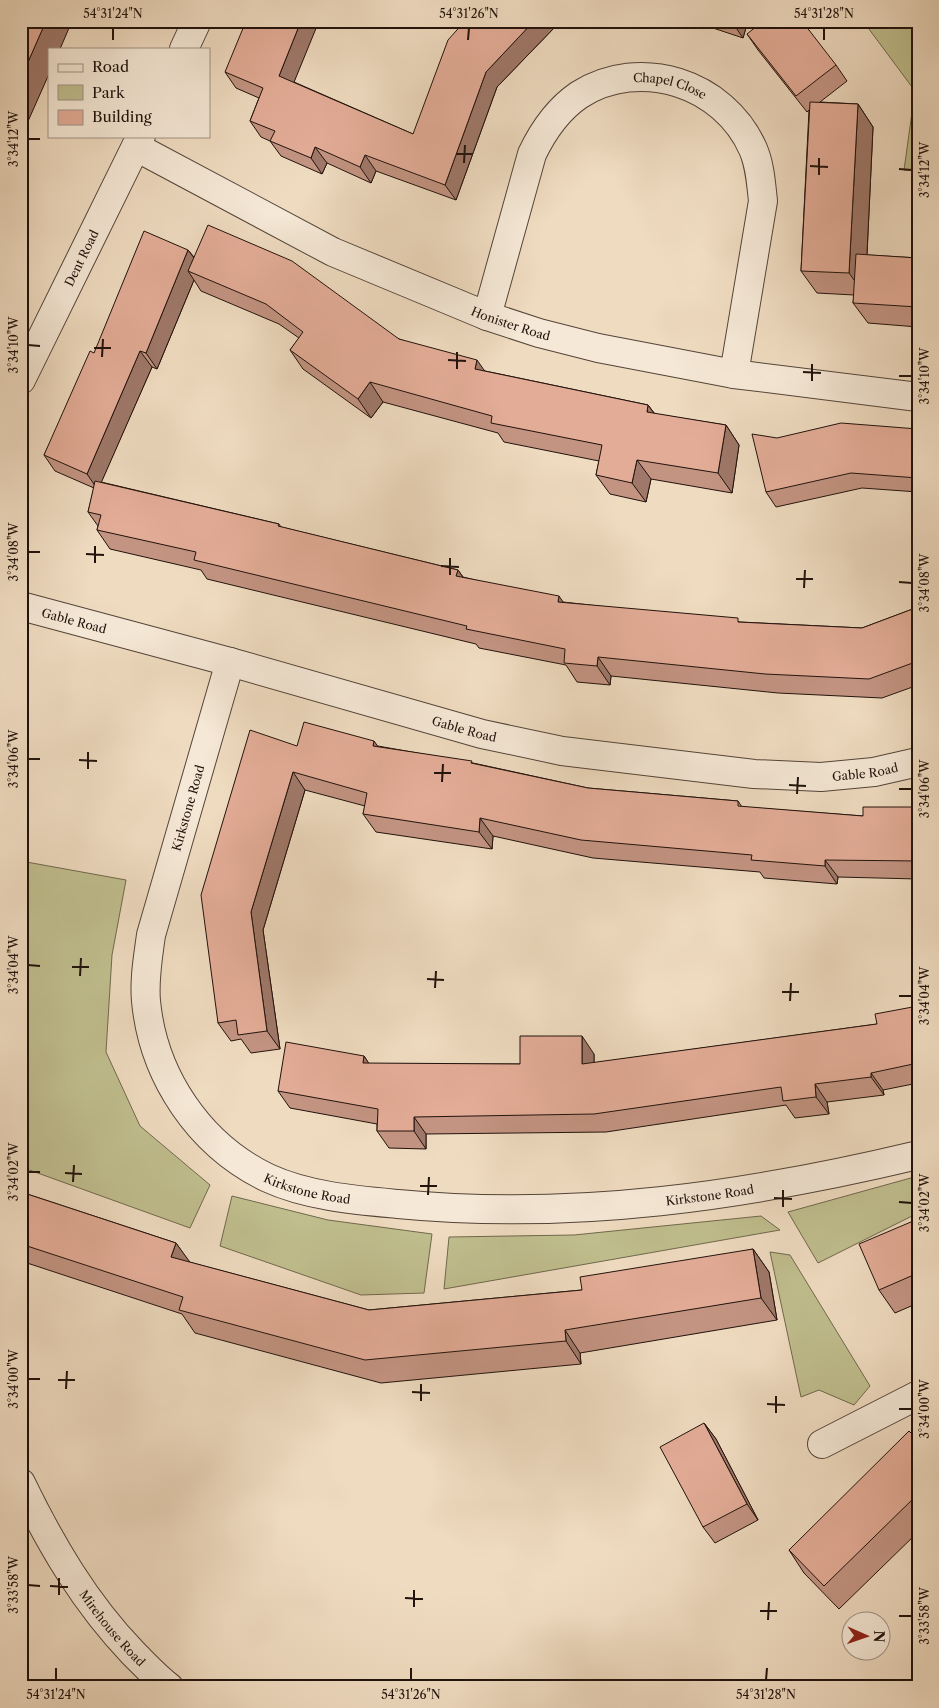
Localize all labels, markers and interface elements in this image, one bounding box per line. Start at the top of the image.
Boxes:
text: 54°31'24"N [83,6,143,21]
text: 54°31'26"N [439,6,499,21]
text: 54°31'28"N [794,6,854,21]
legend [48,48,210,138]
text: Road [92,57,129,76]
street label: Chapel Close [633,69,710,102]
text: Park [92,83,126,102]
text: Building [92,107,152,126]
text: 3°34'12"W [6,110,21,167]
text: 3°34'12"W [917,141,932,198]
street label: Dent Road [61,227,102,289]
street label: Honister Road [469,303,553,343]
text: 3°34'10"W [6,316,21,373]
text: 3°34'10"W [917,347,932,404]
text: 3°34'08"W [6,522,21,581]
text: 3°34'08"W [917,553,932,612]
street label: Gable Road [40,604,109,636]
street label: Gable Road [430,713,499,745]
text: 3°34'06"W [6,729,21,788]
street label: Gable Road [831,759,900,783]
text: 3°34'06"W [917,759,932,818]
street label: Kirkstone Road [169,763,208,853]
text: 3°34'04"W [6,935,21,994]
text: 3°34'04"W [917,966,932,1025]
text: 3°34'02"W [6,1142,21,1201]
street label: Kirkstone Road [262,1170,352,1207]
text: 3°34'02"W [917,1173,932,1232]
street label: Kirkstone Road [665,1181,756,1208]
text: 3°34'00"W [6,1348,21,1409]
text: 3°34'00"W [917,1378,932,1439]
text: 3°33'58"W [6,1555,21,1614]
text: 3°33'58"W [917,1586,932,1645]
street label: Mirehouse Road [77,1587,149,1669]
north arrow [842,1610,892,1660]
text: N [870,1630,888,1643]
text: 54°31'24"N [26,1687,86,1702]
text: 54°31'26"N [381,1687,441,1702]
text: 54°31'28"N [736,1687,796,1702]

